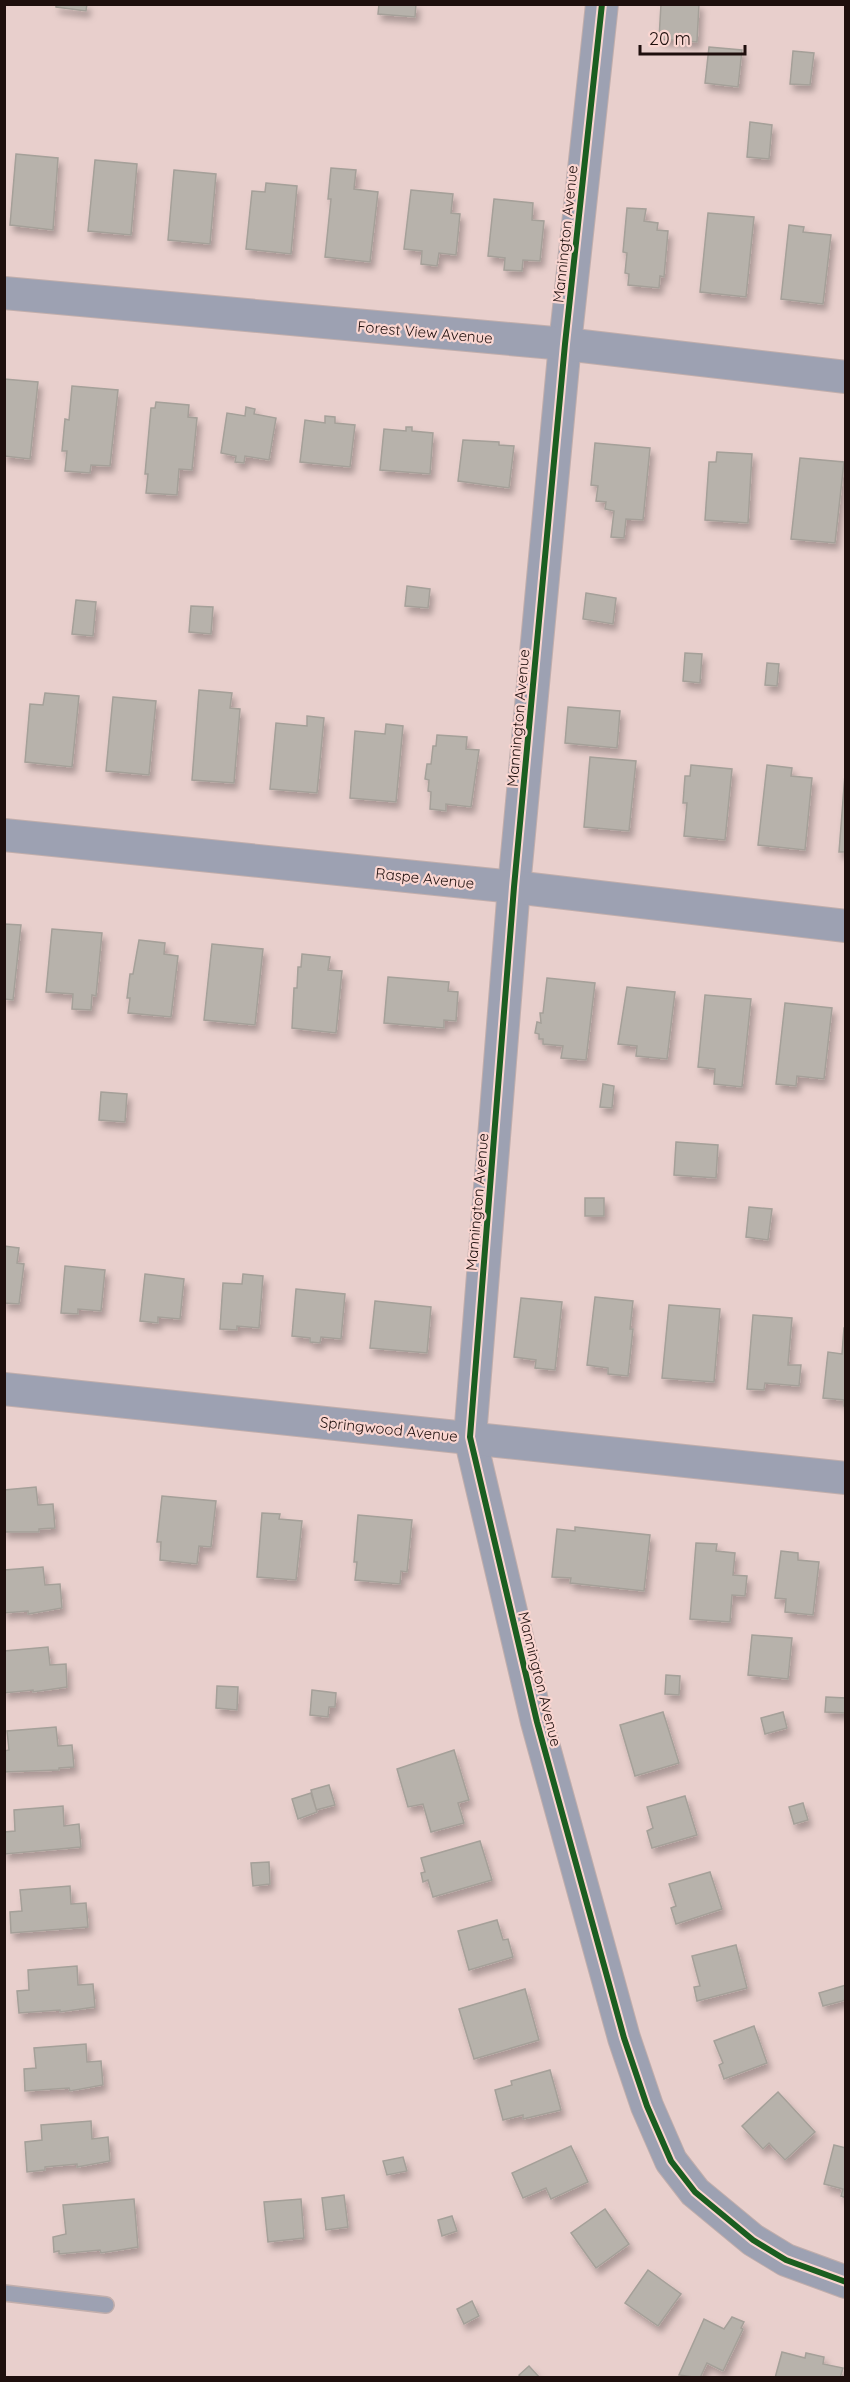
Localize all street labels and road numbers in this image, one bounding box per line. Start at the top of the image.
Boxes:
street label: Mannington Avenue [548,164,582,304]
street label: Forest View Avenue [357,317,493,347]
street label: Mannington Avenue [503,648,533,788]
street label: Raspe Avenue [375,863,475,893]
street label: Mannington Avenue [462,1132,492,1272]
street label: Springwood Avenue [319,1412,459,1446]
street label: Mannington Avenue [514,1610,566,1748]

